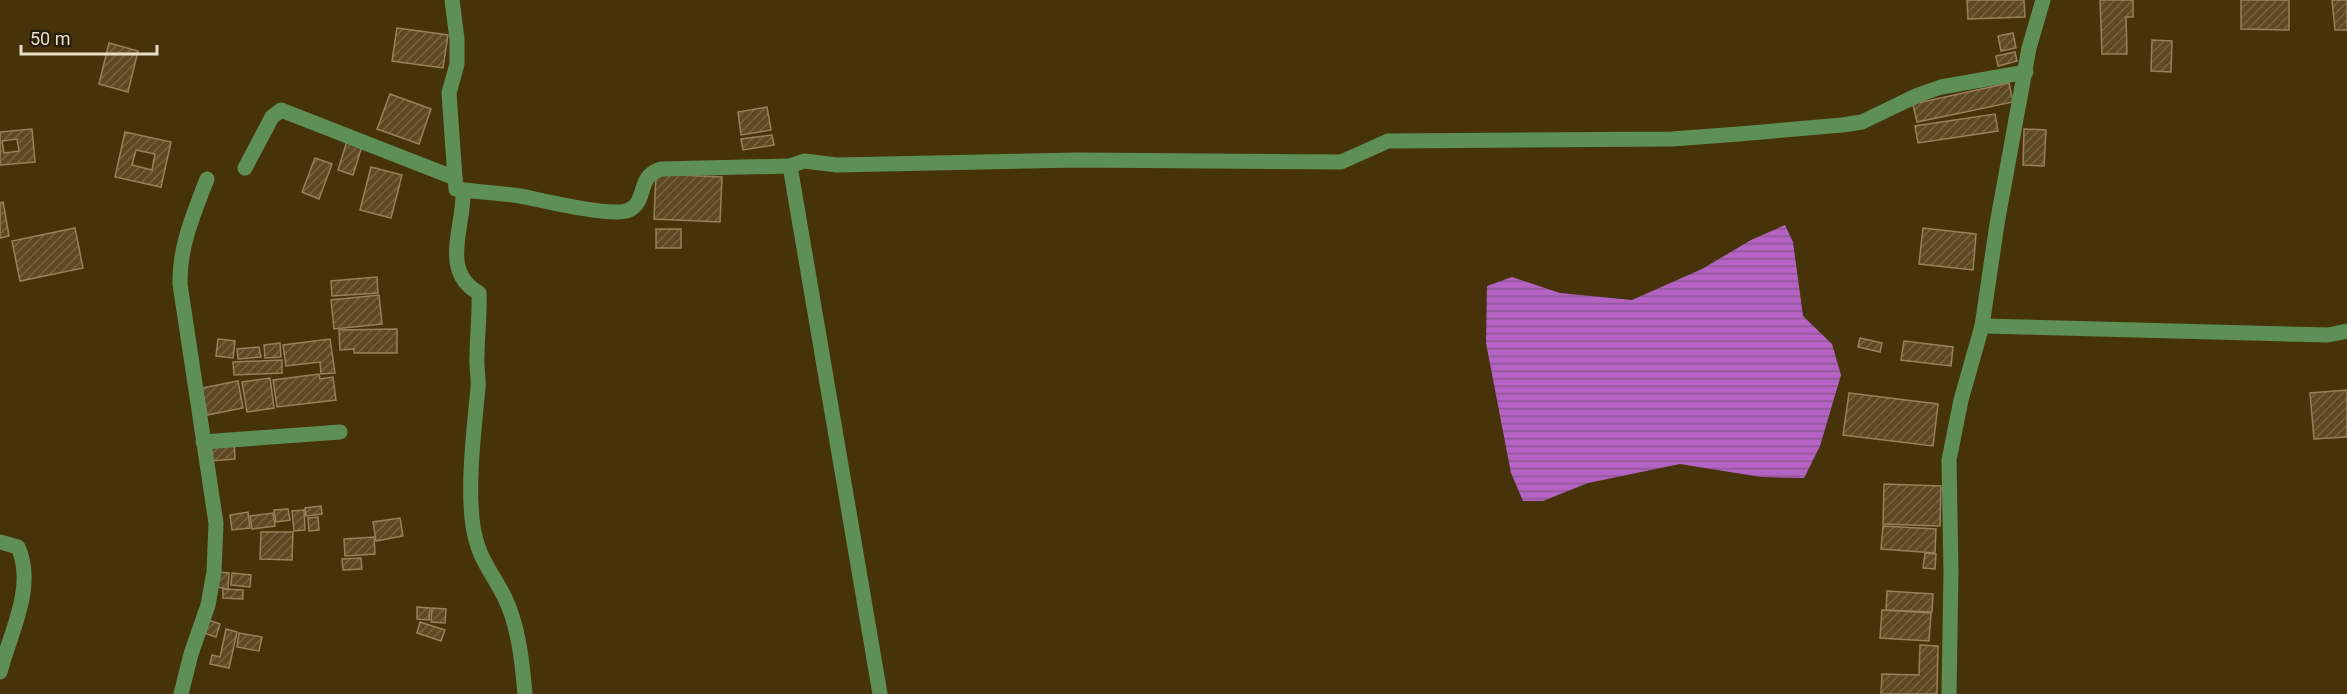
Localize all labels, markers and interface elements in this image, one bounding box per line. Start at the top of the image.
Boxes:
scale bar [21,18,158,56]
text: 50 m [30,28,70,49]

